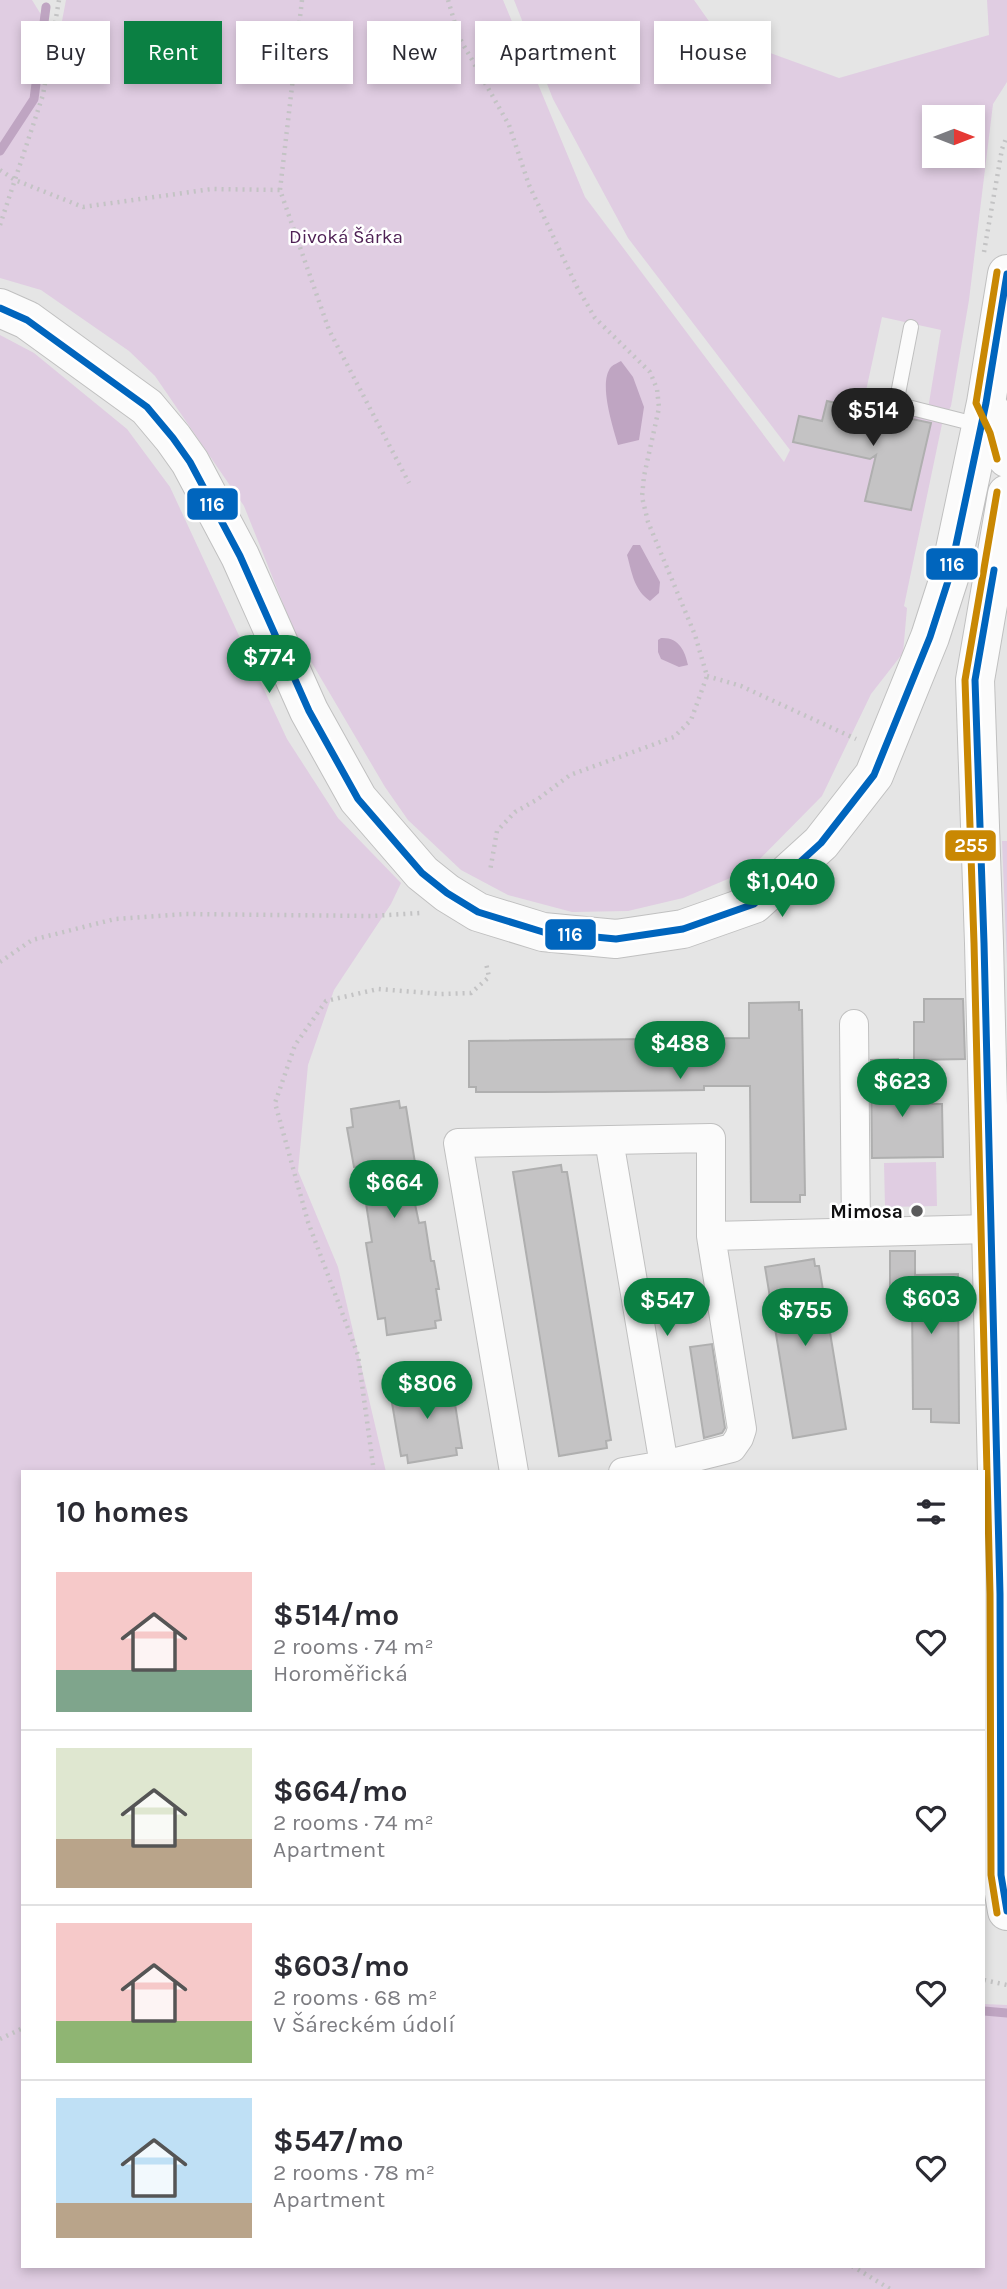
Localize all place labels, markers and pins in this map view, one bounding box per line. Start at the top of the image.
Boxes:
pin: $514 [832,388,914,448]
pin: $774 [228,636,310,695]
pin: $1,040 [725,860,839,919]
pin: $488 [639,1021,721,1081]
pin: $623 [861,1060,943,1119]
pin: $664 [353,1160,435,1220]
place label: Mimosa [830,1201,903,1223]
marker: Mimosa [909,1203,925,1219]
pin: $603 [890,1276,972,1336]
pin: $547 [626,1278,708,1338]
pin: $755 [764,1288,846,1348]
pin: $806 [386,1362,468,1421]

